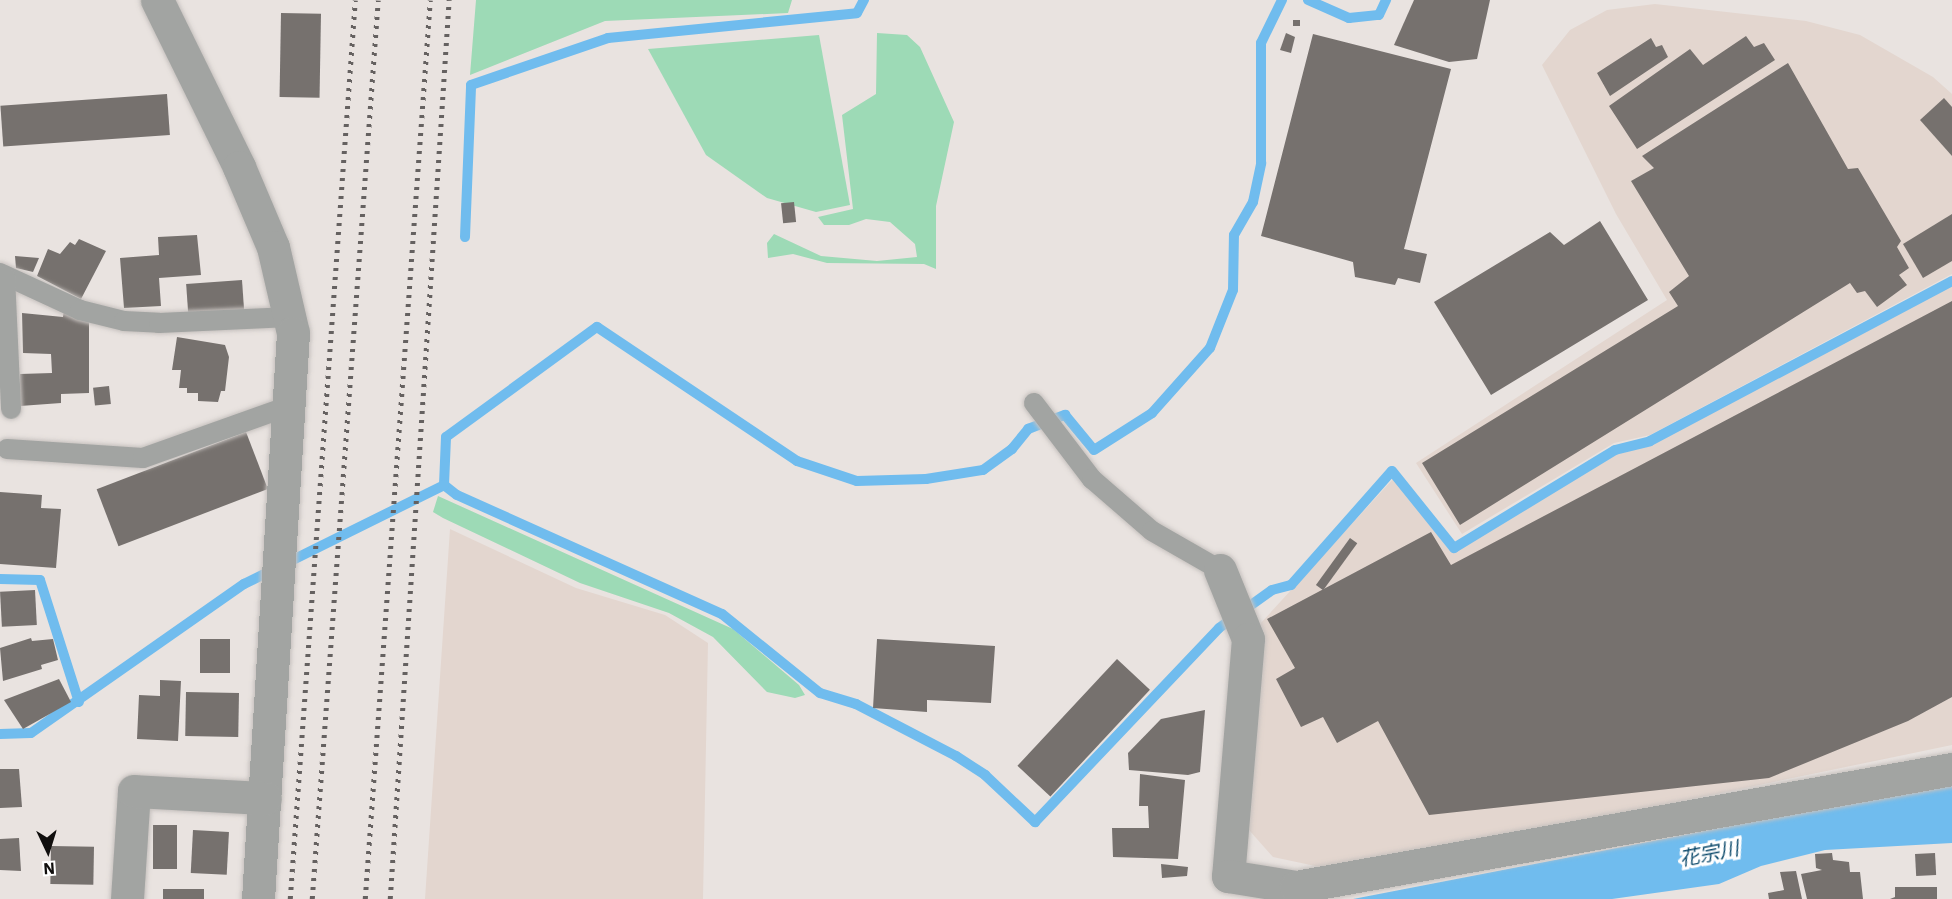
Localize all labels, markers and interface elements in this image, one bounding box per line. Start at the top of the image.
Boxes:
north arrow [18,821,78,881]
water label: 花宗川 [1677,835,1741,871]
text: N [43,859,56,879]

